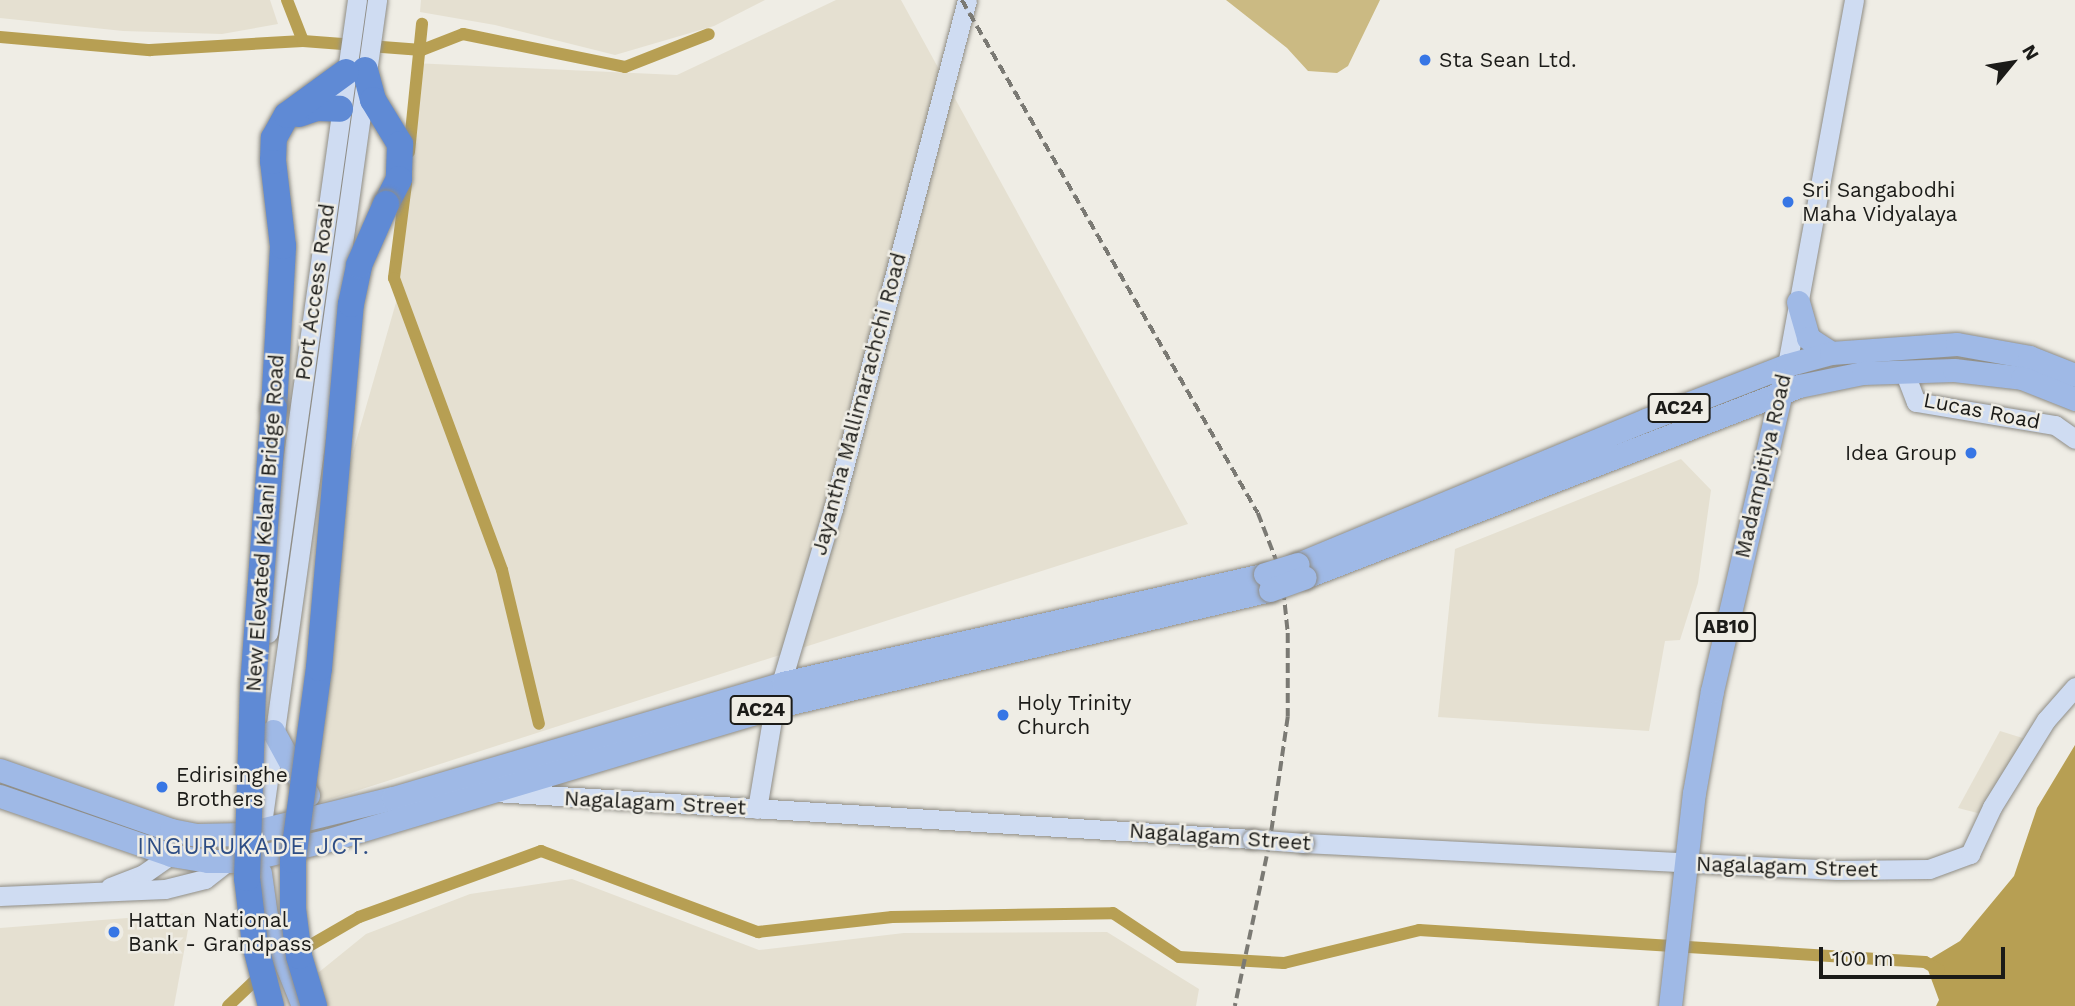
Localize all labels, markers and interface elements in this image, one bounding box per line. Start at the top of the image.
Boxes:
north arrow [1977,28,2047,98]
text: N [2017,40,2044,64]
place label: Sta Sean Ltd. [1439,47,1577,73]
marker: Sta Sean Ltd. [1417,52,1433,68]
place label: Sri Sangabodhi Maha Vidyalaya [1802,177,1959,227]
marker: Sri Sangabodhi Maha Vidyalaya [1780,194,1796,210]
street label: Port Access Road [290,202,340,382]
street label: Jayantha Mallimarachchi Road [806,250,912,558]
street label: New Elevated Kelani Bridge Road [241,353,289,693]
street label: Madampitiya Road [1729,371,1797,561]
street label: Lucas Road [1921,387,2043,435]
road number: AC24 [1648,392,1710,424]
place label: Idea Group [1844,440,1957,466]
marker: Idea Group [1963,445,1979,461]
road number: AB10 [1694,612,1758,642]
place label: Holy Trinity Church [1017,690,1132,740]
road number: AC24 [730,694,792,726]
marker: Holy Trinity Church [995,707,1011,723]
place label: Edirisinghe Brothers [176,762,288,812]
marker: Edirisinghe Brothers [154,779,170,795]
street label: Nagalagam Street [563,786,747,820]
street label: Nagalagam Street [1128,818,1312,856]
district label: INGURUKADE JCT. [139,833,369,861]
street label: Nagalagam Street [1696,851,1878,883]
place label: Hattan National Bank - Grandpass [128,907,312,957]
marker: Hattan National Bank - Grandpass [106,924,122,940]
scale bar [1823,932,2008,976]
text: 100 m [1832,946,1894,971]

